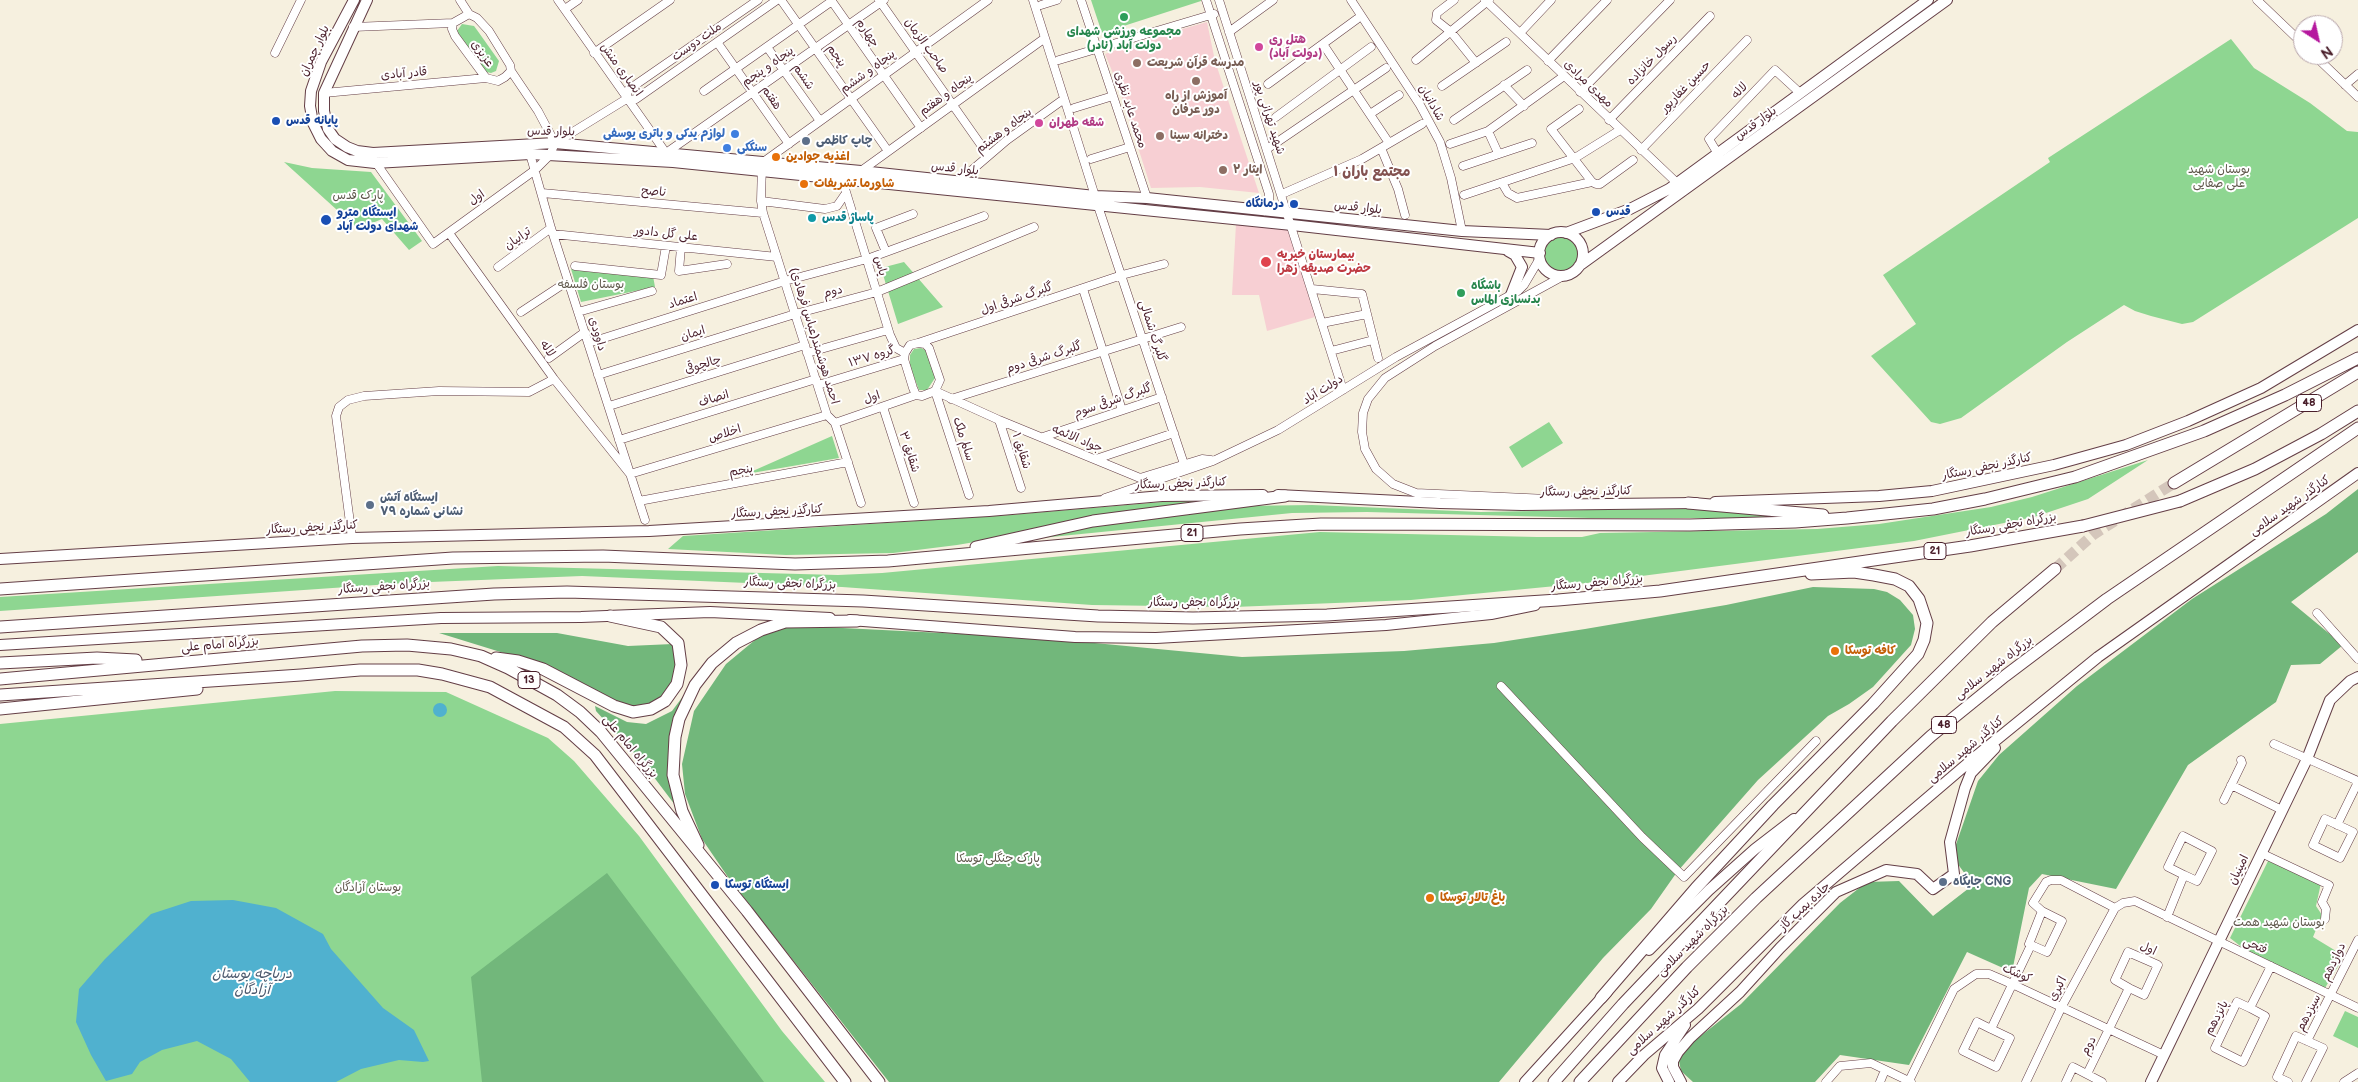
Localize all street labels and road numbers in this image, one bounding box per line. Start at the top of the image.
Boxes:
street label: صاحب الزمان [901,15,951,77]
street label: چهارم [852,16,882,50]
street label: ملت دوست [669,20,725,64]
street label: بلوار چمران [297,23,333,79]
street label: رسول خانزاده [1624,32,1680,88]
street label: عزیزی [467,38,497,70]
street label: انصاری منش [597,41,645,99]
street label: پنجم [823,42,849,70]
street label: پنجاه و پنجم [739,44,797,90]
street label: پنجاه و ششم [838,47,898,97]
street label: مهدی مرادی [1560,57,1616,111]
street label: حسین غفارپور [1658,58,1714,116]
street label: ششم [789,61,817,93]
street label: قادر آبادی [380,65,428,83]
street label: محمد عابد نظری [1111,70,1149,150]
street label: پنجاه و هفتم [917,71,975,119]
street label: شهید تهرانی پور [1250,80,1288,156]
street label: لاله [1729,80,1751,102]
street label: شادانیان [1415,82,1447,124]
street label: هفتم [758,83,784,113]
street label: بلوار قدس [1732,104,1780,144]
street label: پنجاه و هشتم [973,105,1035,157]
street label: بلوار قدس [527,124,575,140]
street label: بلوار قدس [930,159,980,179]
street label: ناصح [641,184,667,200]
street label: اول [466,187,488,209]
street label: بلوار قدس [1333,198,1383,218]
street label: علی گل دادور [634,224,698,244]
street label: ترابیان [502,225,534,253]
street label: یاس [870,254,890,278]
street label: احمد هوشمند(عباس فرهادی) [786,266,842,406]
street label: گلبرگ شرقی اول [979,280,1055,318]
street label: دوم [822,283,844,301]
street label: اعتماد [667,290,699,312]
street label: گلبرگ شمالی [1135,298,1169,364]
street label: داوودی [585,315,609,353]
street label: ایمان [679,323,707,345]
street label: لاله [536,338,558,360]
street label: گلبرگ شرقی دوم [1004,339,1084,377]
street label: گروه ۱۳۷ [847,343,897,371]
street label: چالچوقی [683,353,723,377]
street label: دولت آباد [1300,372,1346,408]
street label: گلبرگ شرقی سوم [1072,381,1154,421]
street label: انصاف [697,388,731,410]
street label: اول [862,388,882,408]
road number: 48 [2296,394,2322,412]
street label: سالم ملک [949,415,977,463]
street label: اخلاص [707,422,743,446]
street label: جواد الائمه [1049,422,1105,456]
street label: شقایق ۳ [896,430,922,474]
street label: شقایق ۱ [1008,431,1034,471]
street label: کنارگذر نجفی رستگار [1940,450,2034,484]
street label: پنجم [728,462,754,480]
street label: کنارگذر شهید سلامی [2247,473,2333,539]
street label: کنارگذر نجفی رستگار [1135,475,1227,493]
street label: کنارگذر نجفی رستگار [1540,484,1632,500]
street label: کنارگذر نجفی رستگار [731,502,823,522]
street label: بزرگراه نجفی رستگار [1964,510,2058,540]
street label: کنارگذر نجفی رستگار [266,518,358,538]
road number: 21 [1181,524,1203,542]
road number: 21 [1924,542,1946,560]
street label: بزرگراه نجفی رستگار [1550,572,1644,594]
street label: بزرگراه نجفی رستگار [744,575,836,593]
street label: بزرگراه نجفی رستگار [338,577,430,597]
street label: بزرگراه نجفی رستگار [1148,596,1240,610]
street label: بزرگراه شهید سلامی [1952,633,2036,703]
street label: بزرگراه امام علی [181,634,259,656]
road number: 13 [518,672,540,688]
street label: بزرگراه امام علی [599,713,661,781]
street label: کنارگذر شهید سلامی [1925,714,2007,786]
road number: 48 [1932,716,1956,734]
street label: امینیان [2226,853,2252,887]
street label: جاده پمپ گاز [1776,880,1834,934]
street label: بزرگراه شهید سلامی [1654,902,1732,980]
street label: فتحی [2241,934,2269,958]
street label: اول [2138,939,2158,959]
street label: دوازدهم [2319,940,2349,984]
street label: کوشک [2000,961,2034,987]
street label: اکبری [2046,974,2070,1004]
street label: کنارگذر شهید سلامی [1624,984,1704,1058]
street label: سیزدهم [2294,992,2324,1034]
street label: پانزدهم [2202,998,2232,1038]
street label: دوم [2078,1034,2100,1058]

